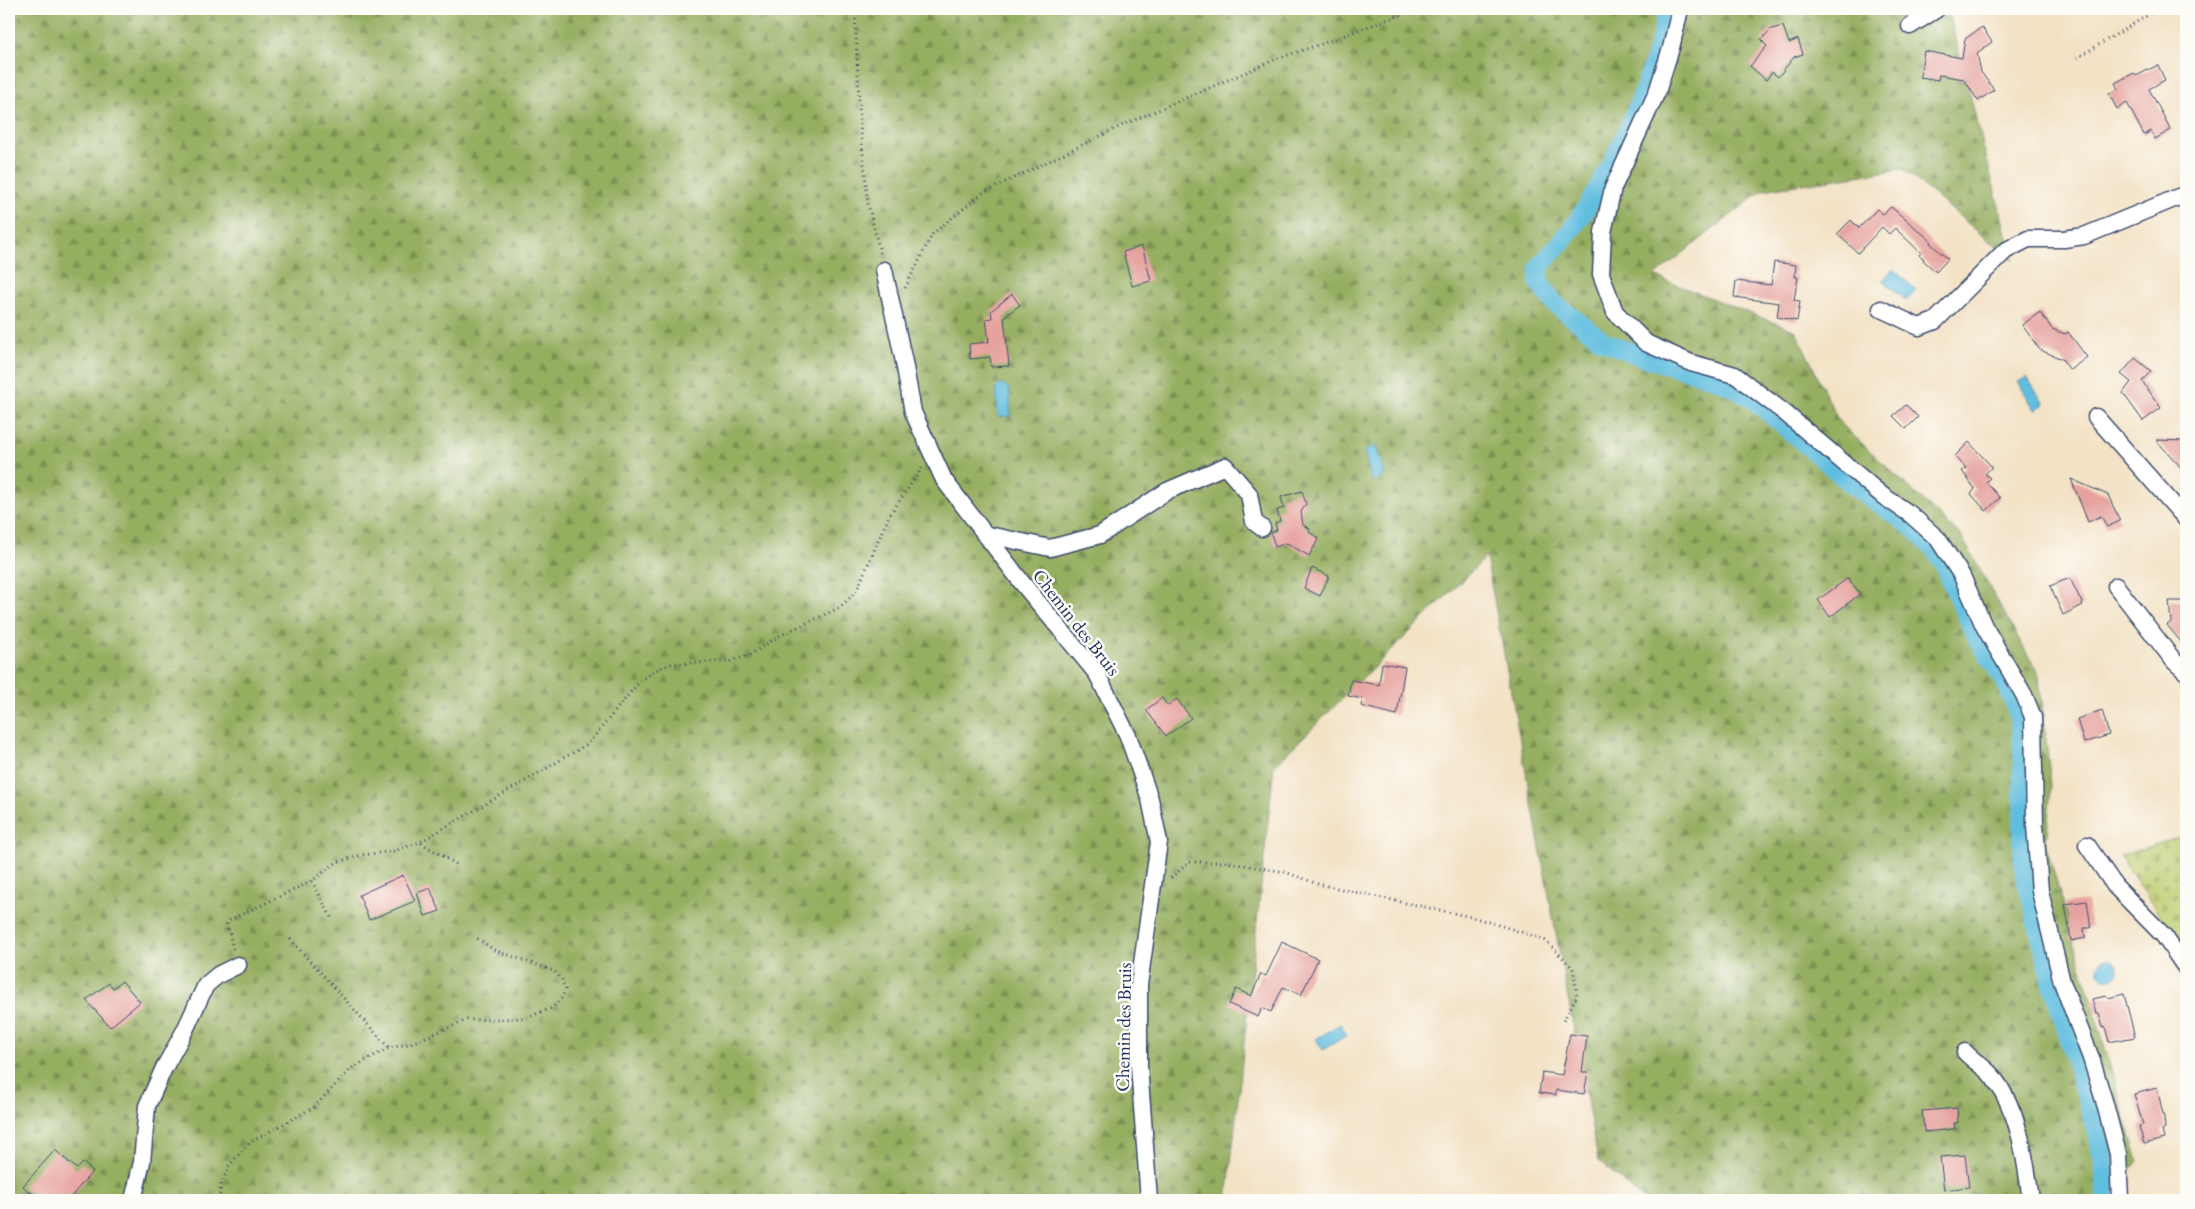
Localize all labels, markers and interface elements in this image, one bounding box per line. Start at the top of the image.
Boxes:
street label: Chemin des Bruis [1027,564,1126,681]
street label: Chemin des Bruis [1110,962,1137,1092]

